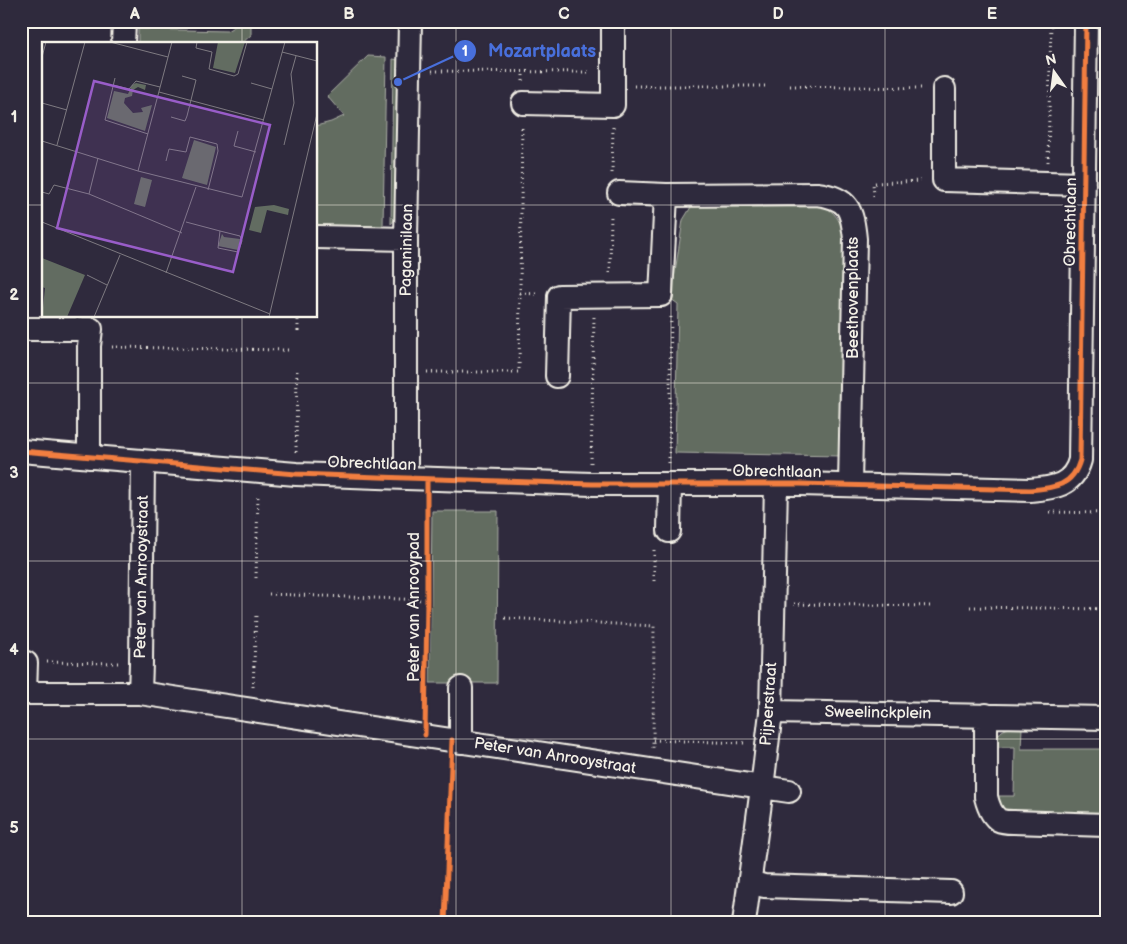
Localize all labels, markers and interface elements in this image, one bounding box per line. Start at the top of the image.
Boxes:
text: A [129,5,140,24]
text: B [343,5,355,24]
text: C [558,5,570,24]
text: D [772,5,784,24]
text: E [987,5,997,24]
callout: Mozartplaats [453,35,606,68]
text: Mozartplaats [488,41,596,62]
inset map [42,42,318,318]
text: 1 [462,42,468,61]
north arrow [1030,48,1080,98]
text: N [1044,50,1058,69]
text: 1 [11,108,17,127]
street label: Obrechtlaan [1061,177,1081,267]
street label: Paganinilaan [397,203,417,297]
street label: Beethovenplaats [844,237,863,359]
text: 2 [9,286,19,305]
street label: Obrechtlaan [327,453,417,475]
street label: Obrechtlaan [732,462,822,482]
text: 3 [9,464,19,483]
street label: Peter van Anrooystraat [131,495,153,659]
street label: Peter van Anrooypad [405,532,424,682]
text: 4 [9,641,19,660]
street label: Pijperstraat [757,662,781,746]
street label: Sweelinckplein [824,703,932,723]
street label: Peter van Anrooystraat [473,734,637,778]
text: 5 [9,819,19,838]

